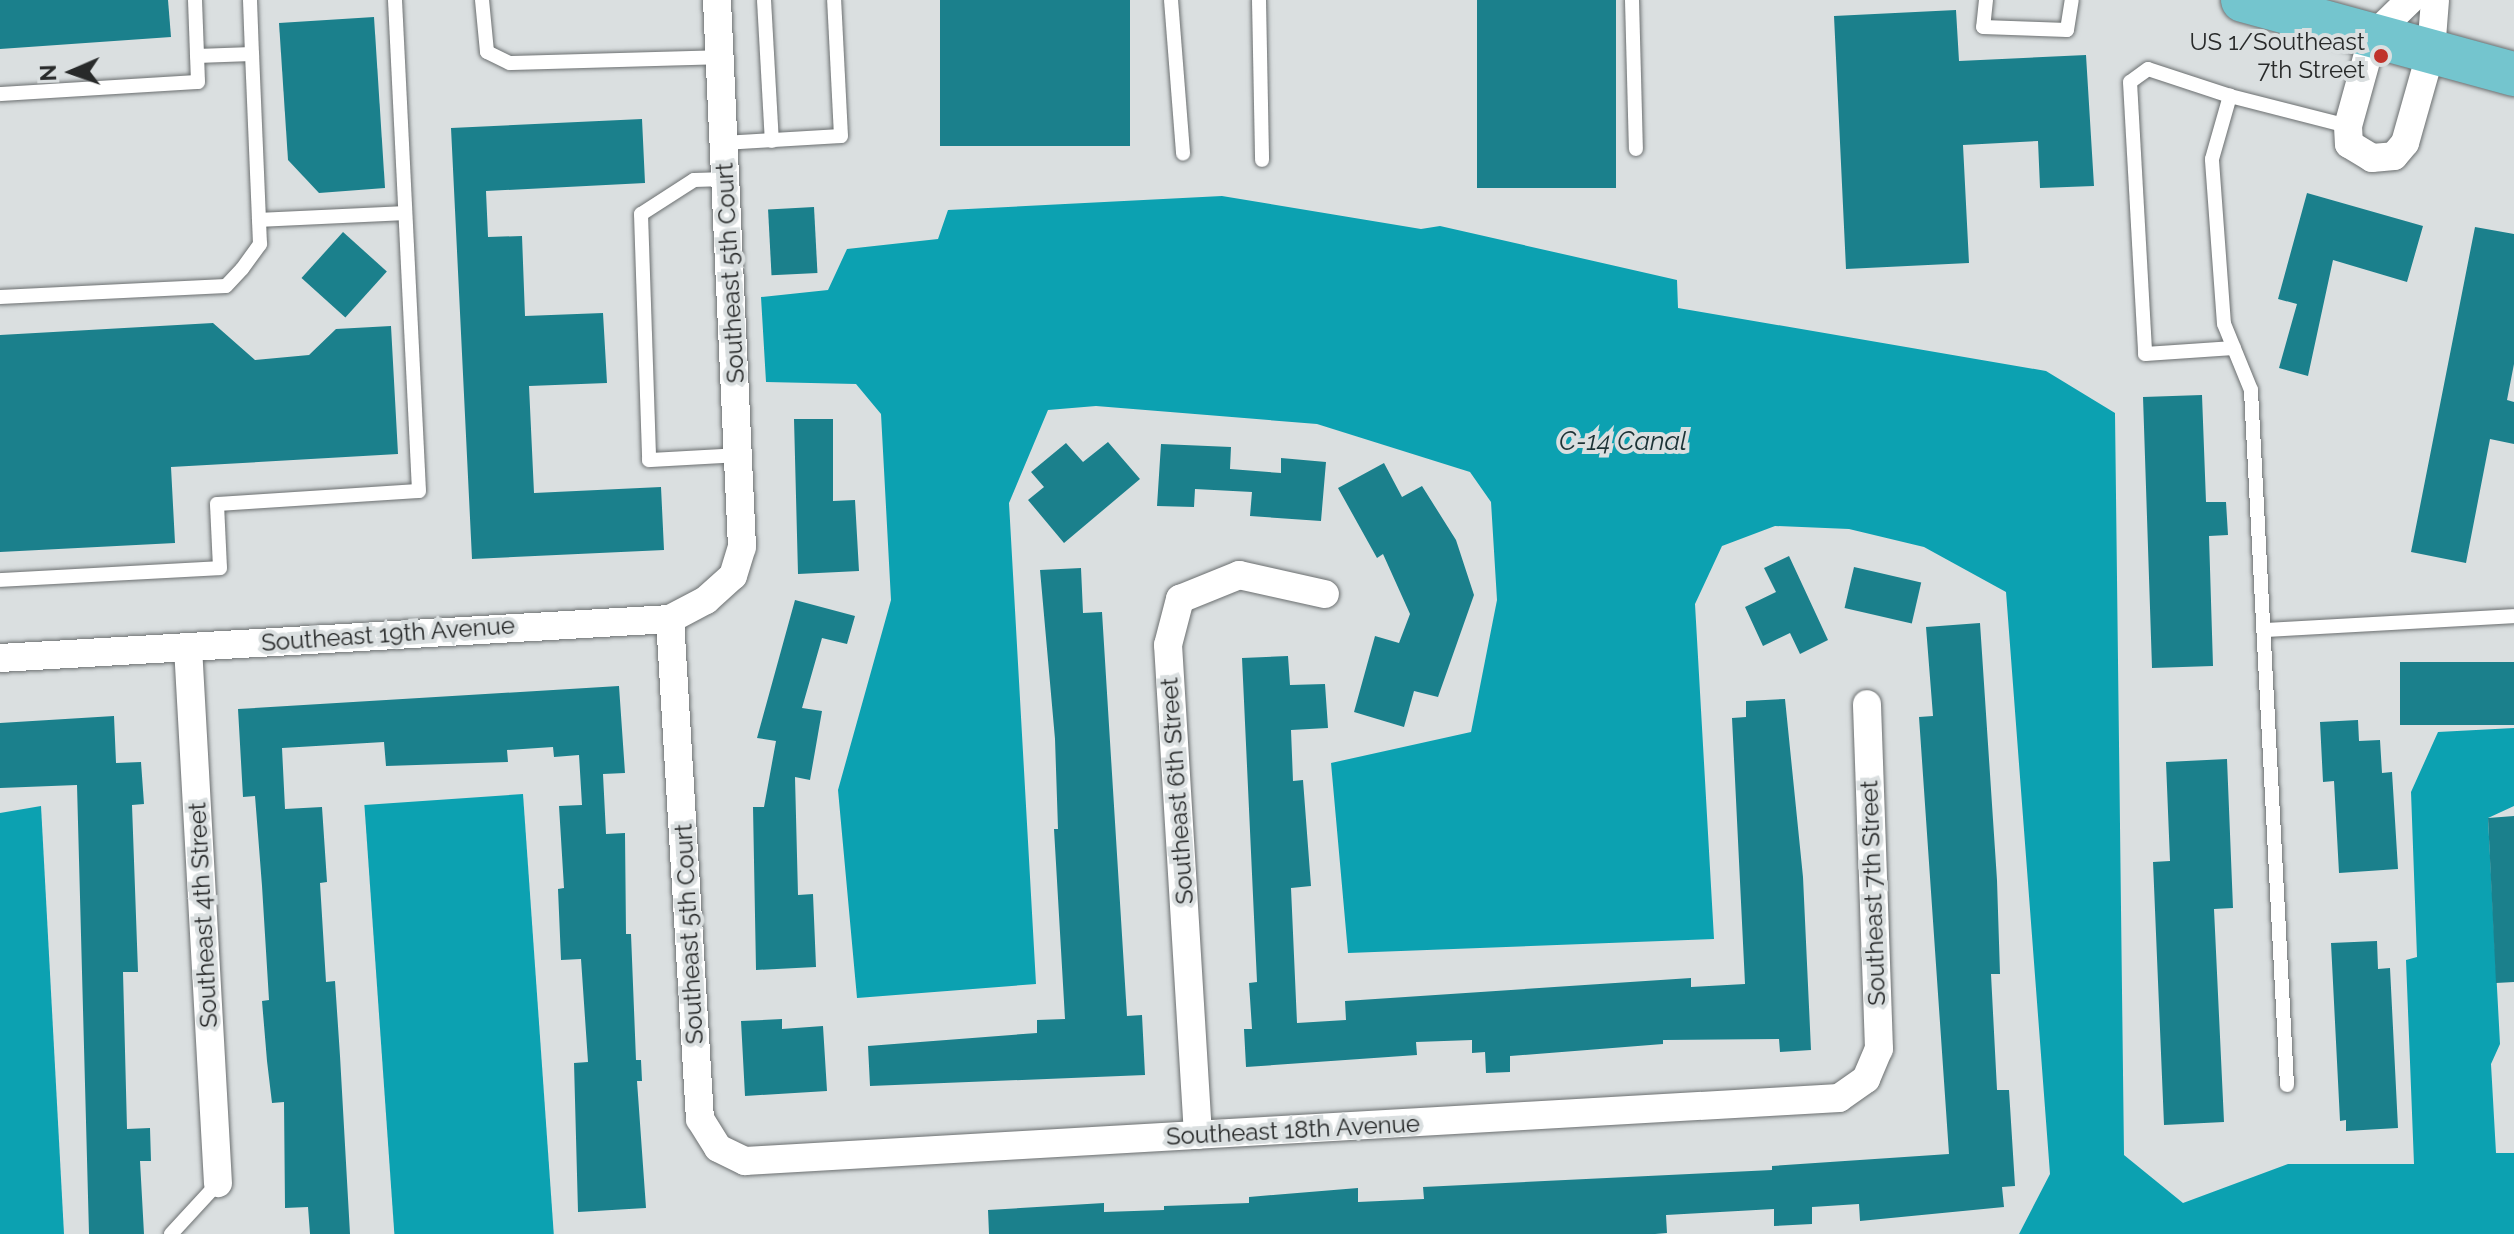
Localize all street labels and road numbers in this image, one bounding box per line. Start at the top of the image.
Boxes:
street label: Southeast 5th Court [710,162,750,384]
street label: Southeast 19th Avenue [260,611,516,657]
street label: Southeast 6th Street [1155,677,1199,905]
street label: Southeast 7th Street [1855,780,1891,1006]
street label: Southeast 4th Street [183,801,223,1029]
street label: Southeast 5th Court [669,823,709,1045]
street label: Southeast 18th Avenue [1165,1109,1421,1151]

